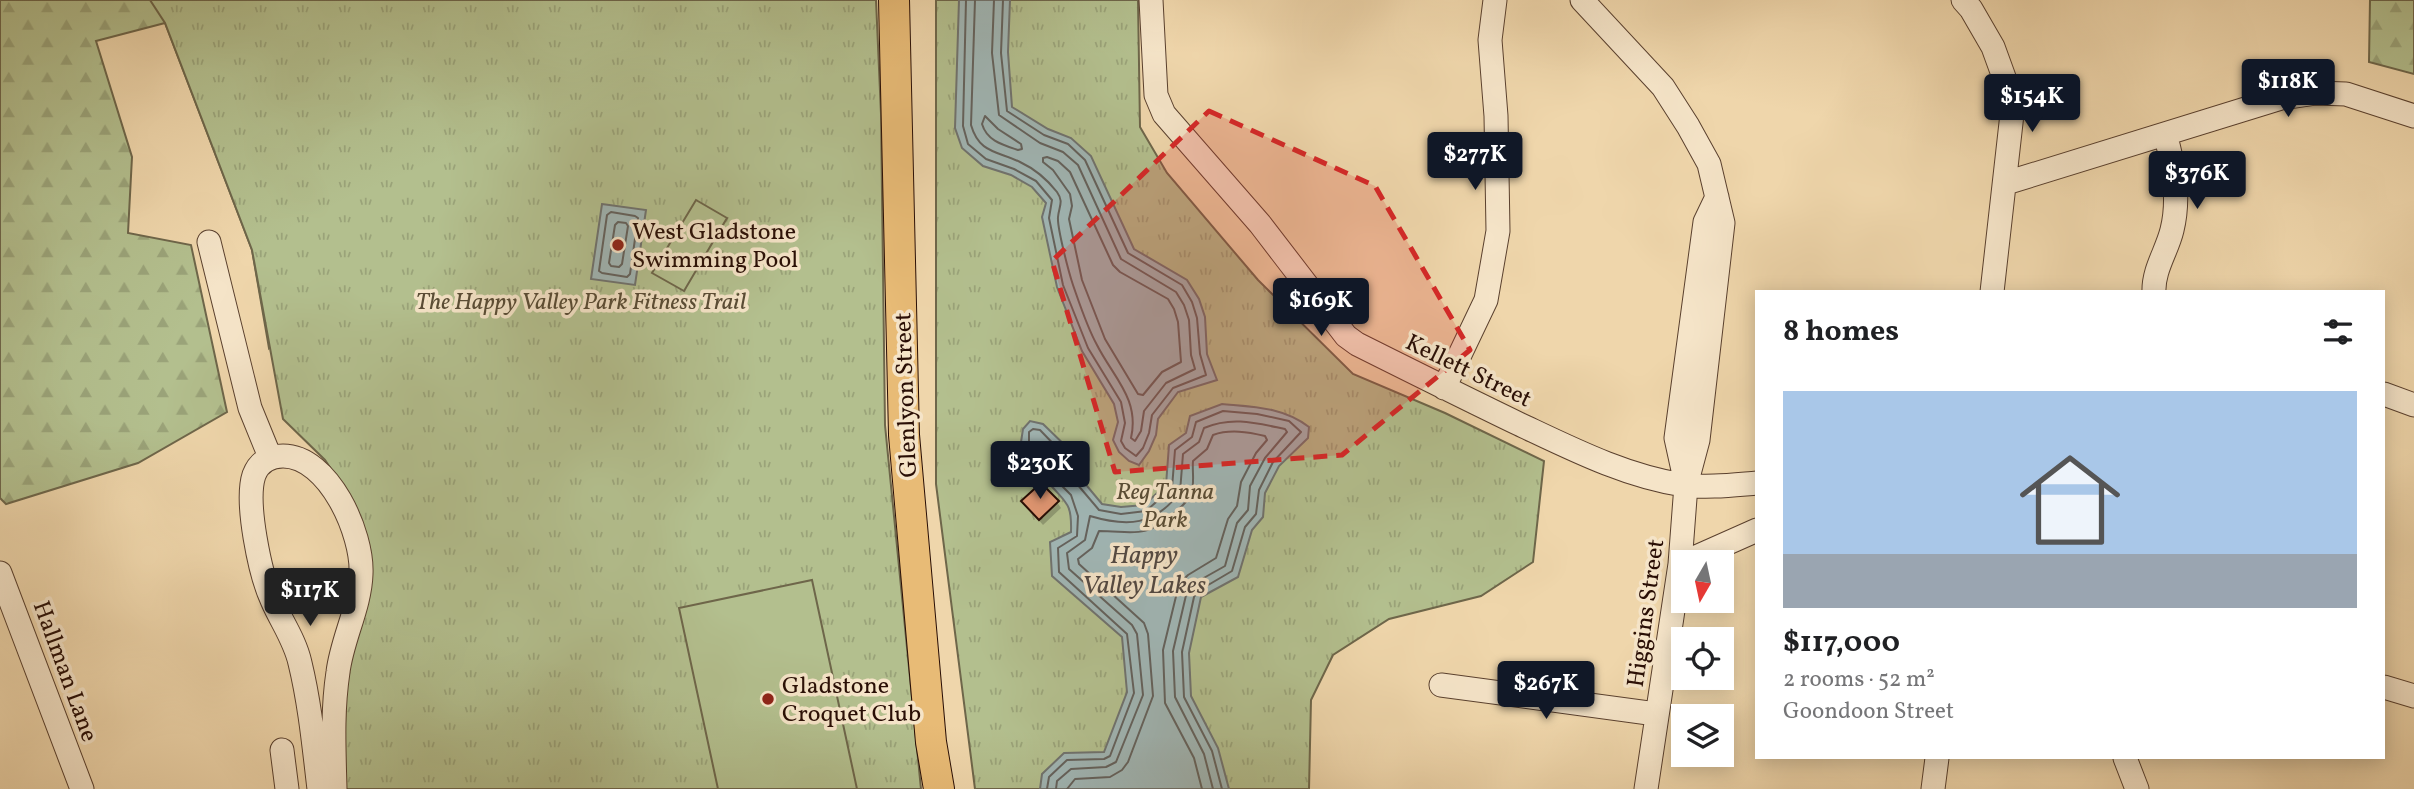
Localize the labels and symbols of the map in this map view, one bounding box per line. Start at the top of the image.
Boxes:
pin: $118K [2239,60,2337,119]
pin: $154K [1983,74,2081,134]
pin: $277K [1426,132,1524,192]
pin: $376K [2148,152,2246,211]
place label: West Gladstone Swimming Pool [632,216,798,278]
marker: West Gladstone Swimming Pool [610,237,626,253]
pin: $169K [1272,278,1370,338]
park label: The Happy Valley Park Fitness Trail [416,286,746,320]
street label: Glenlyon Street [887,312,927,478]
street label: Kellett Street [1399,327,1537,417]
pin: $230K [991,442,1089,501]
park label: Reg Tanna Park [1116,476,1214,538]
street label: Higgins Street [1620,537,1674,690]
water label: Happy Valley Lakes [1082,538,1206,604]
north arrow [1671,550,1734,612]
pin: $117K [261,568,359,628]
street label: Hallman Lane [23,596,105,747]
pin: $267K [1497,662,1595,721]
place label: Gladstone Croquet Club [782,670,921,732]
marker: Gladstone Croquet Club [760,691,776,707]

